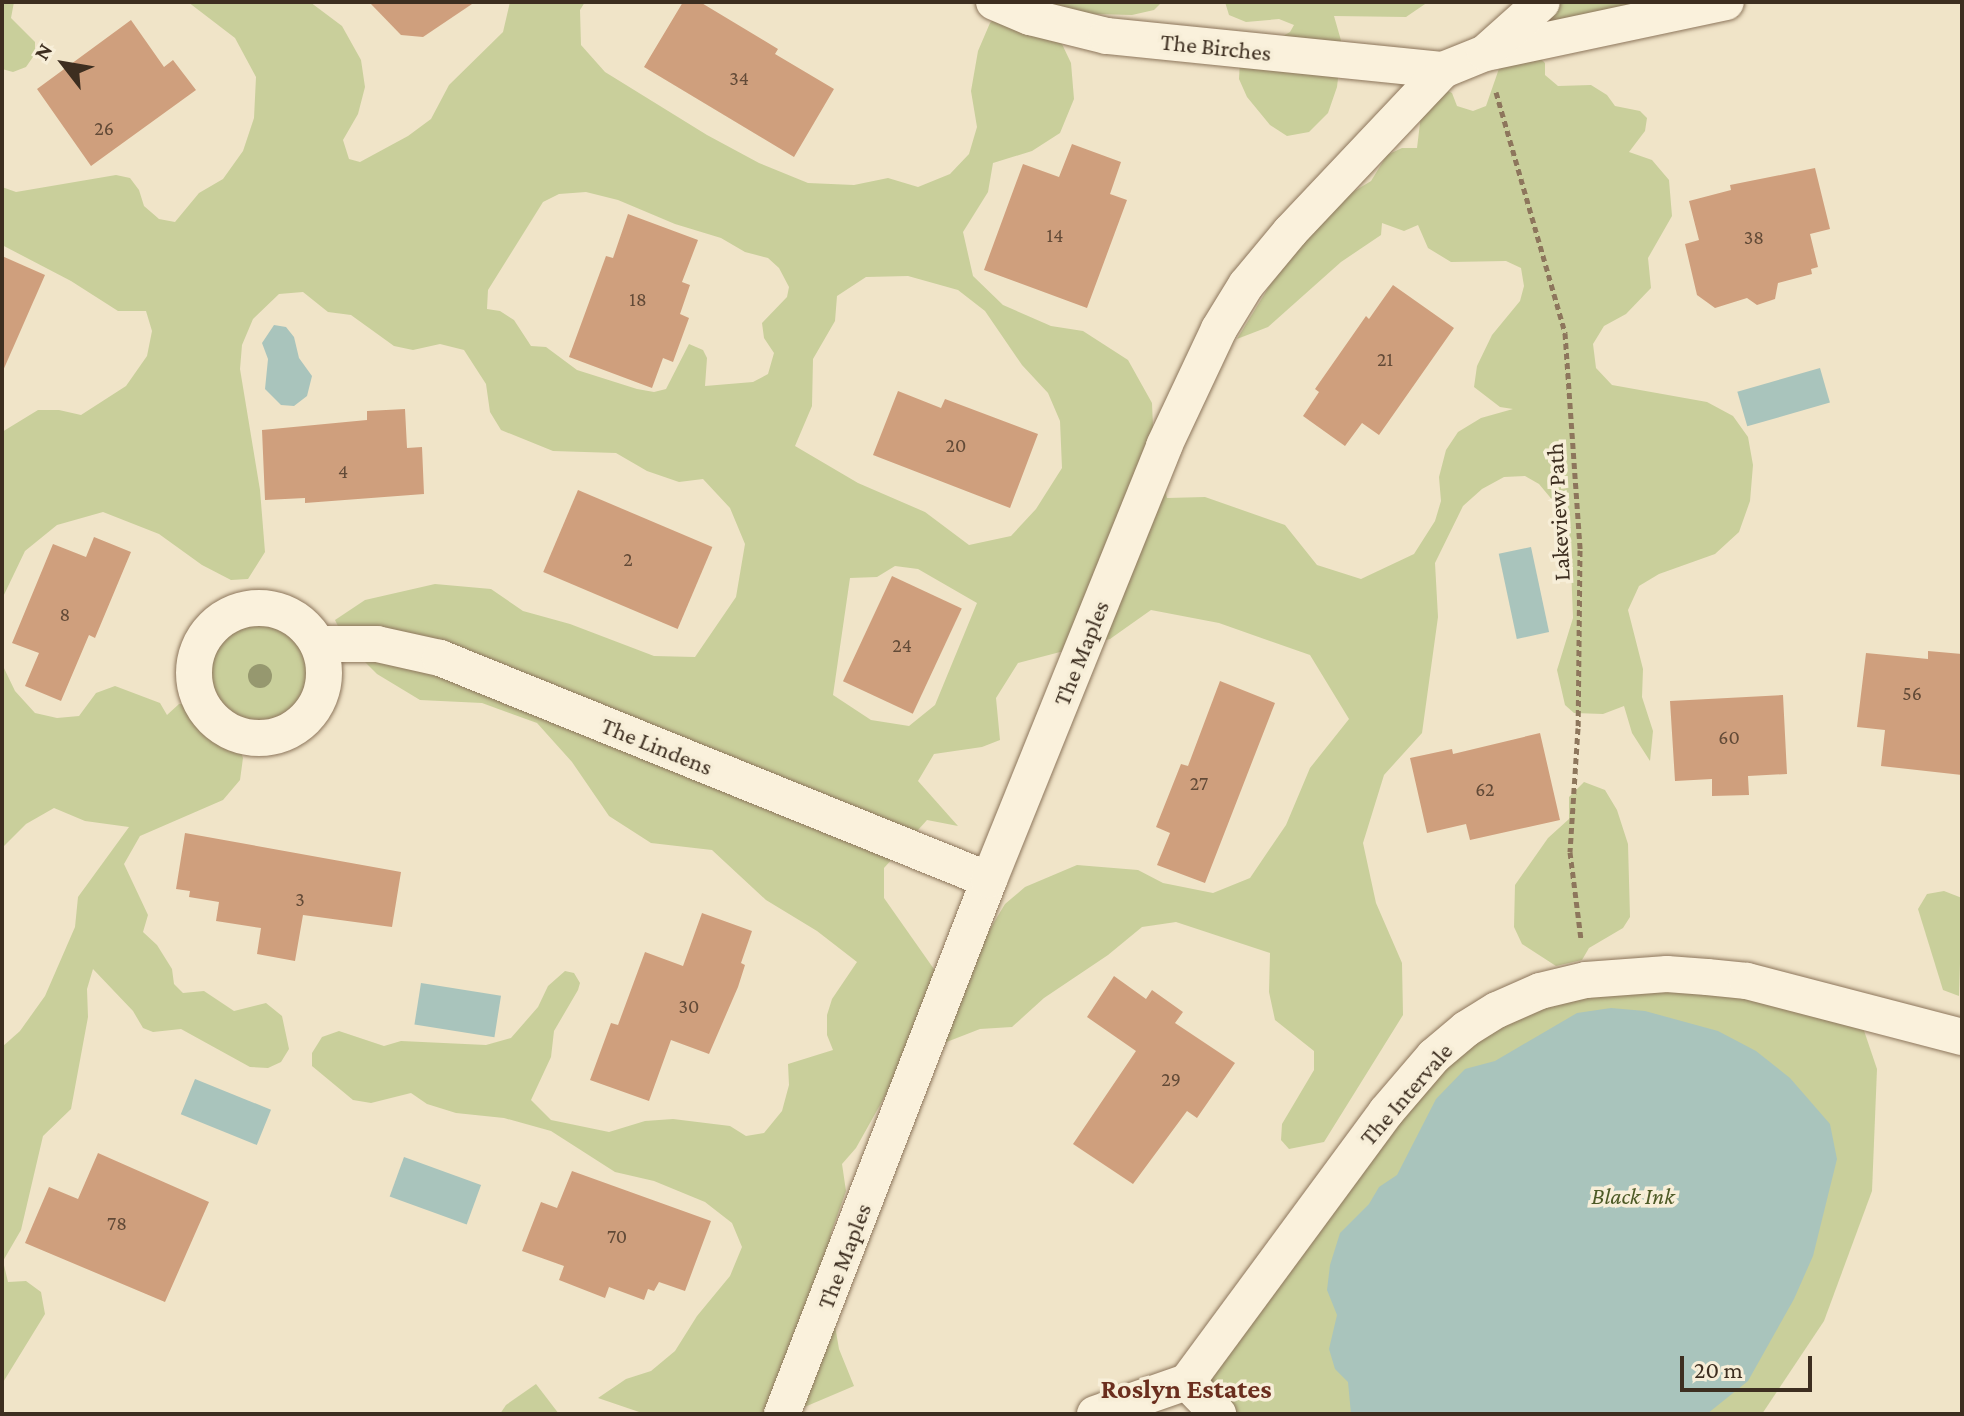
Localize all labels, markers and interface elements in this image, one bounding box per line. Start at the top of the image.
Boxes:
north arrow [24,24,104,104]
street label: The Birches [1159,27,1273,67]
text: N [28,39,58,64]
house number: 34 [729,66,749,90]
house number: 26 [94,116,114,140]
house number: 14 [1047,223,1063,247]
house number: 38 [1744,225,1764,249]
house number: 18 [629,287,647,311]
house number: 21 [1377,347,1393,371]
house number: 20 [946,433,966,457]
street label: Lakeview Path [1540,442,1576,582]
house number: 4 [338,459,348,483]
house number: 2 [623,547,633,571]
street label: The Maples [1047,596,1115,710]
house number: 8 [60,602,70,626]
house number: 24 [892,633,912,657]
house number: 56 [1902,681,1922,705]
street label: The Lindens [597,711,717,781]
house number: 60 [1718,725,1740,749]
house number: 27 [1190,771,1208,795]
house number: 62 [1475,777,1495,801]
house number: 3 [295,887,305,911]
house number: 30 [679,994,699,1018]
street label: The Intervale [1354,1037,1458,1151]
house number: 29 [1161,1067,1181,1091]
park label: Black Ink [1591,1182,1675,1210]
street label: The Maples [811,1199,877,1313]
house number: 78 [107,1211,127,1235]
house number: 70 [607,1224,627,1248]
scale bar [1684,1340,1816,1390]
text: 20 m [1694,1356,1743,1383]
district label: Roslyn Estates [1100,1372,1272,1406]

